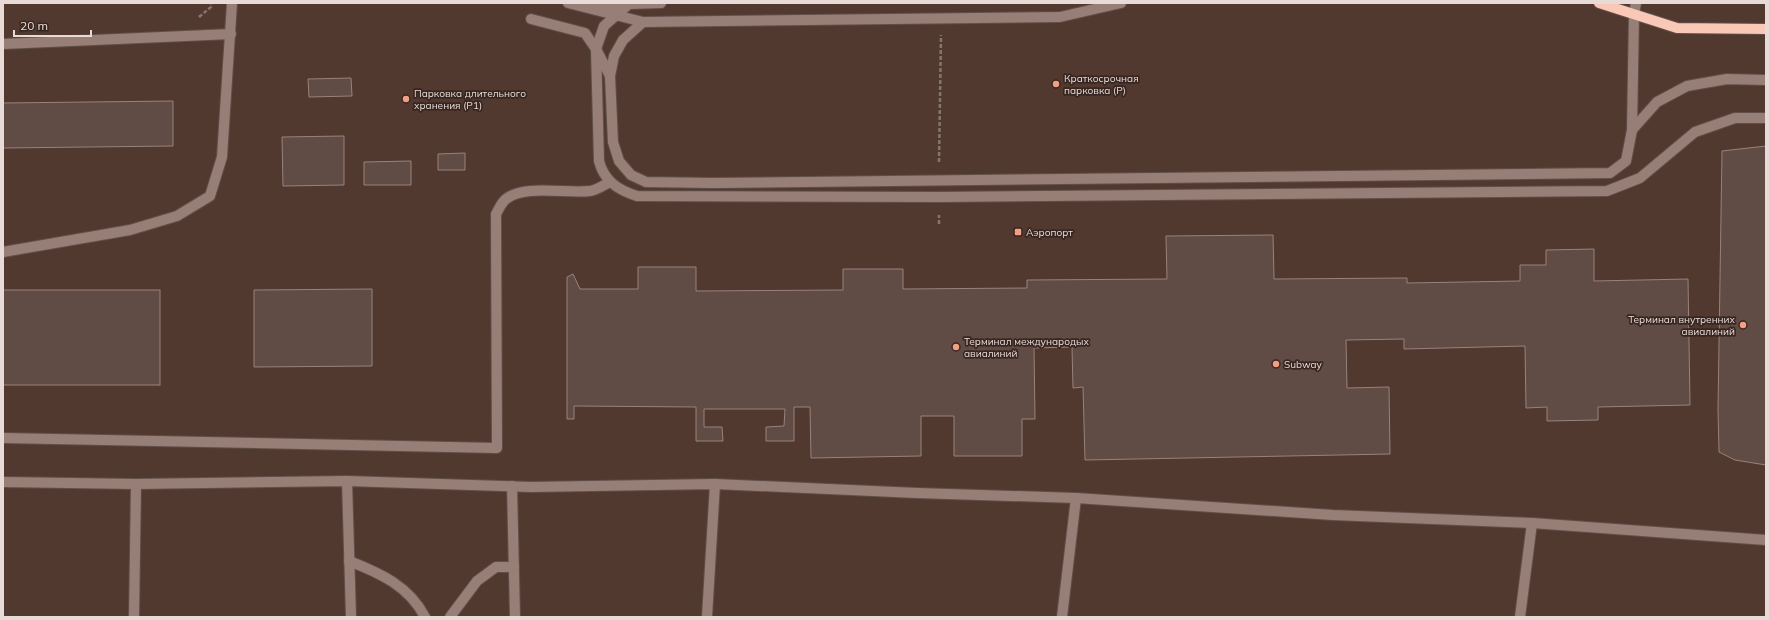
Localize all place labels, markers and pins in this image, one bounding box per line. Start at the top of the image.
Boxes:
place label: Краткосрочная парковка (P) [1064,72,1139,97]
marker: Краткосрочная парковка (P) [1051,79,1061,89]
place label: Парковка длительного хранения (P1) [414,87,526,112]
marker: Парковка длительного хранения (P1) [401,94,411,104]
place label: Аэропорт [1026,226,1073,239]
marker: Аэропорт [1013,227,1023,237]
place label: Терминал внутренних авиалиний [1628,313,1736,338]
marker: Терминал внутренних авиалиний [1738,320,1748,330]
place label: Терминал международых авиалиний [964,335,1090,360]
marker: Терминал международых авиалиний [951,342,961,352]
place label: Subway [1284,358,1322,371]
marker: Subway [1271,359,1281,369]

